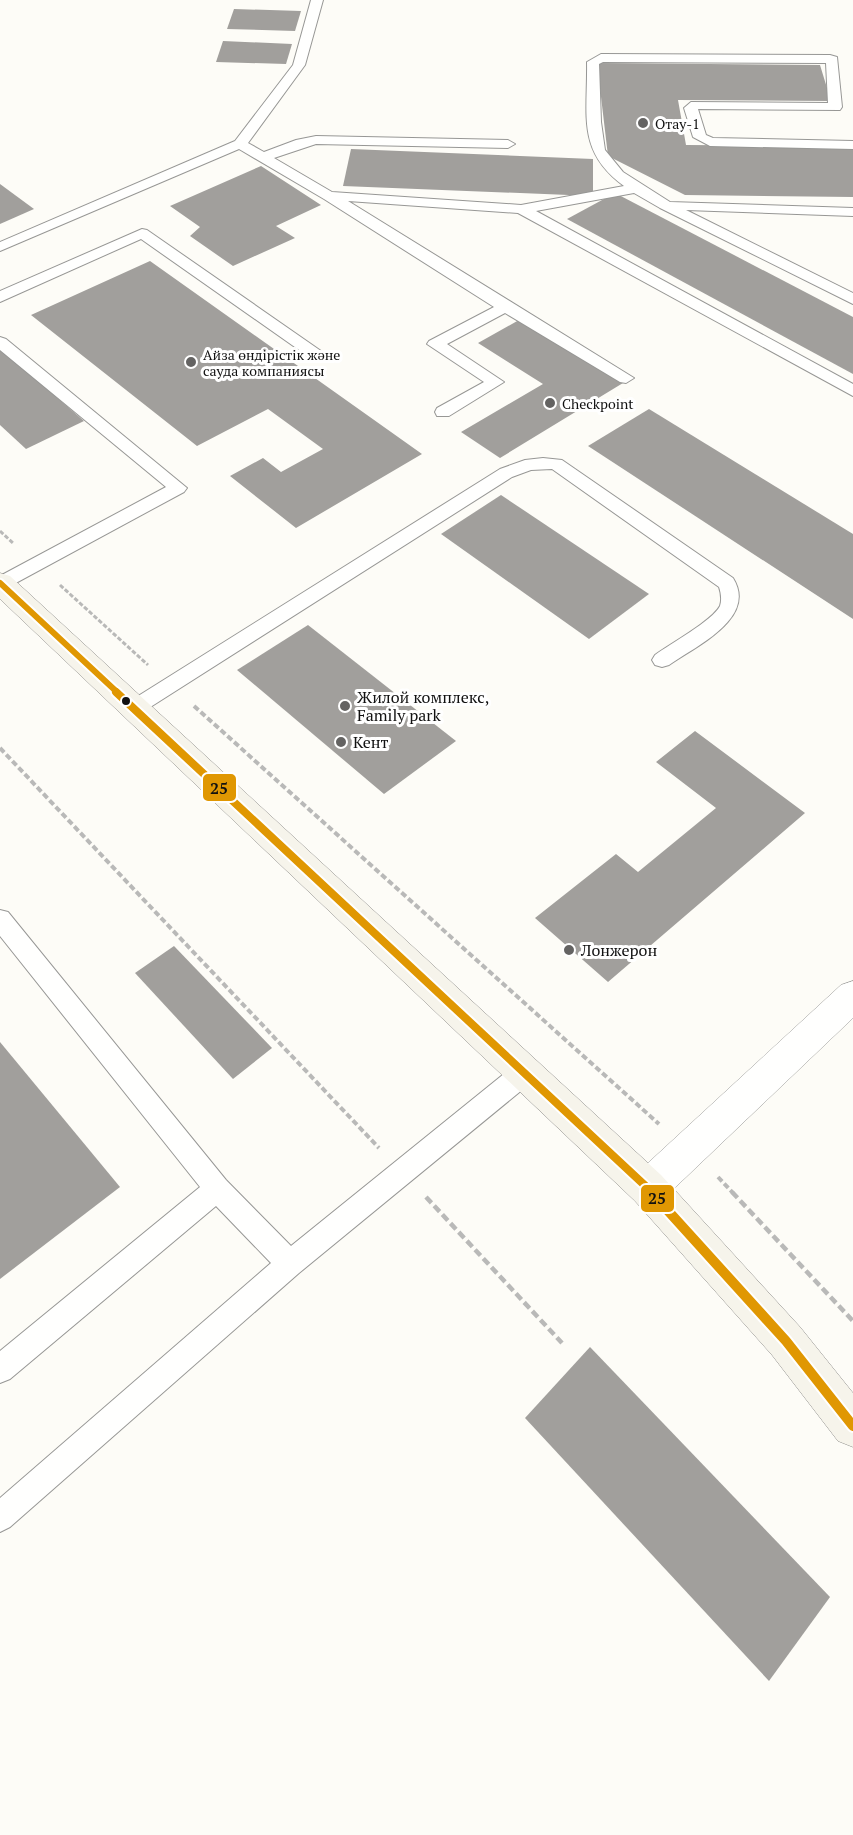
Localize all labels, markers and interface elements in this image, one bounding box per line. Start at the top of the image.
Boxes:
place label: Отау-1 [655,114,700,133]
marker: Отау-1 [636,116,650,130]
place label: Айза өндірістік және сауда компаниясы [203,345,340,380]
marker: Айза өндірістік және сауда компаниясы [184,355,198,369]
place label: Checkpoint [562,394,634,413]
marker: Checkpoint [543,396,557,410]
place label: Жилой комплекс, Family park [357,686,489,726]
unlabelled marker [120,695,132,707]
marker: Жилой комплекс, Family park [338,699,352,713]
place label: Кент [353,731,389,753]
marker: Кент [334,735,348,749]
line badge: 25 [202,773,237,802]
text: 25 [210,777,228,799]
place label: Лонжерон [580,939,657,961]
marker: Лонжерон [562,943,576,957]
line badge: 25 [640,1184,675,1213]
text: 25 [648,1187,666,1209]

